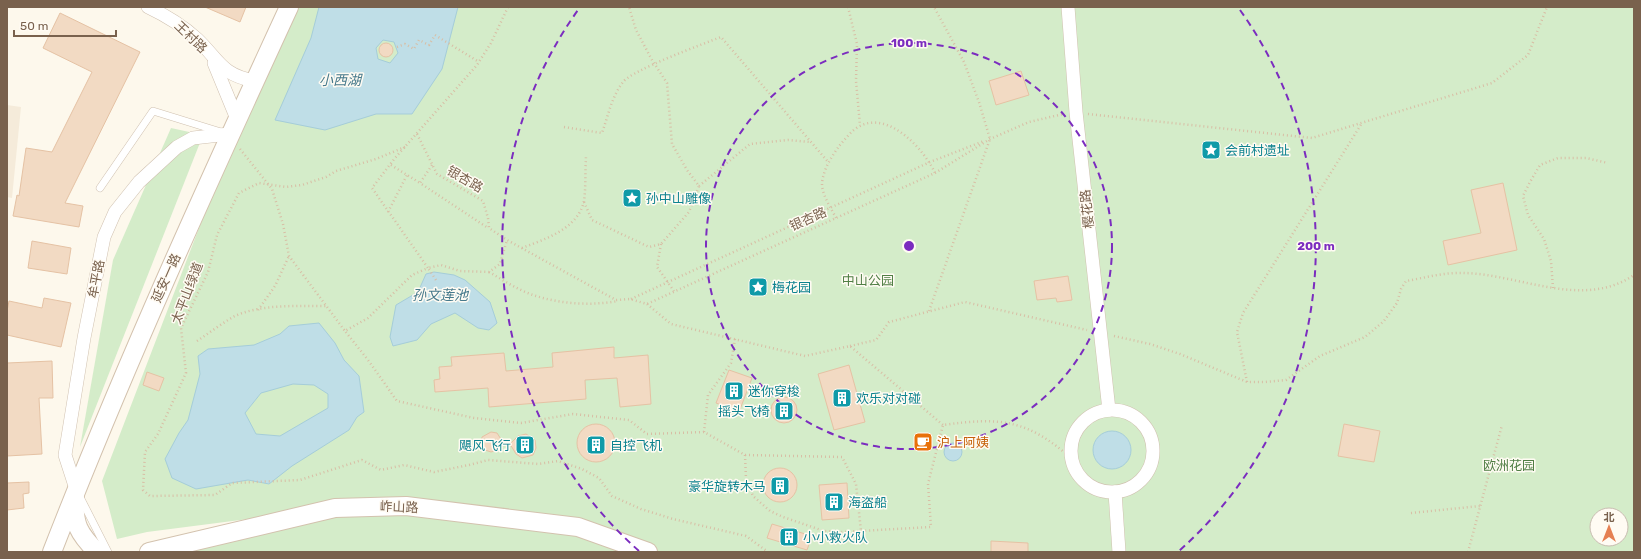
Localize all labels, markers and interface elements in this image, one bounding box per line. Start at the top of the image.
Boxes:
scale bar [14,12,116,38]
street label: 王村路 [172,18,210,56]
text: 50 m [20,19,48,33]
text: 100 m [891,36,927,50]
water label: 小西湖 [319,72,363,89]
place icon: 会前村遗址 [1200,139,1222,161]
place label: 会前村遗址 [1225,143,1290,158]
street label: 银杏路 [444,163,486,195]
place icon: 孙中山雕像 [621,187,643,209]
street label: 樱花路 [1078,189,1096,229]
place label: 孙中山雕像 [646,191,711,206]
street label: 银杏路 [787,204,829,234]
centre of rings [902,239,916,253]
text: 200 m [1297,239,1335,253]
street label: 延安一路 [149,251,183,305]
street label: 牟平路 [85,258,107,300]
street label: 太平山绿道 [168,260,206,326]
park label: 中山公园 [842,273,894,288]
place icon: 梅花园 [747,276,769,298]
place label: 梅花园 [772,280,811,295]
water label: 孙文莲池 [412,287,470,304]
building icon: 迷你穿梭 [723,380,745,402]
place label: 迷你穿梭 [748,384,800,399]
building icon: 欢乐对对碰 [831,387,853,409]
place label: 欢乐对对碰 [856,391,921,406]
building icon: 摇头飞椅 [773,400,795,422]
place label: 摇头飞椅 [718,404,770,419]
cafe icon: 沪上阿姨 [912,431,934,453]
building icon: 飓风飞行 [514,434,536,456]
building icon: 自控飞机 [585,434,607,456]
place label: 沪上阿姨 [937,435,989,450]
place label: 飓风飞行 [459,438,511,453]
place label: 自控飞机 [610,438,662,453]
park label: 欧洲花园 [1483,458,1535,473]
building icon: 豪华旋转木马 [769,475,791,497]
place label: 豪华旋转木马 [688,479,766,494]
building icon: 海盗船 [823,491,845,513]
place label: 海盗船 [848,495,887,510]
street label: 岞山路 [379,499,419,515]
north arrow [1589,507,1629,547]
text: 北 [1604,511,1615,524]
building icon: 小小救火队 [778,526,800,548]
place label: 小小救火队 [803,530,868,545]

